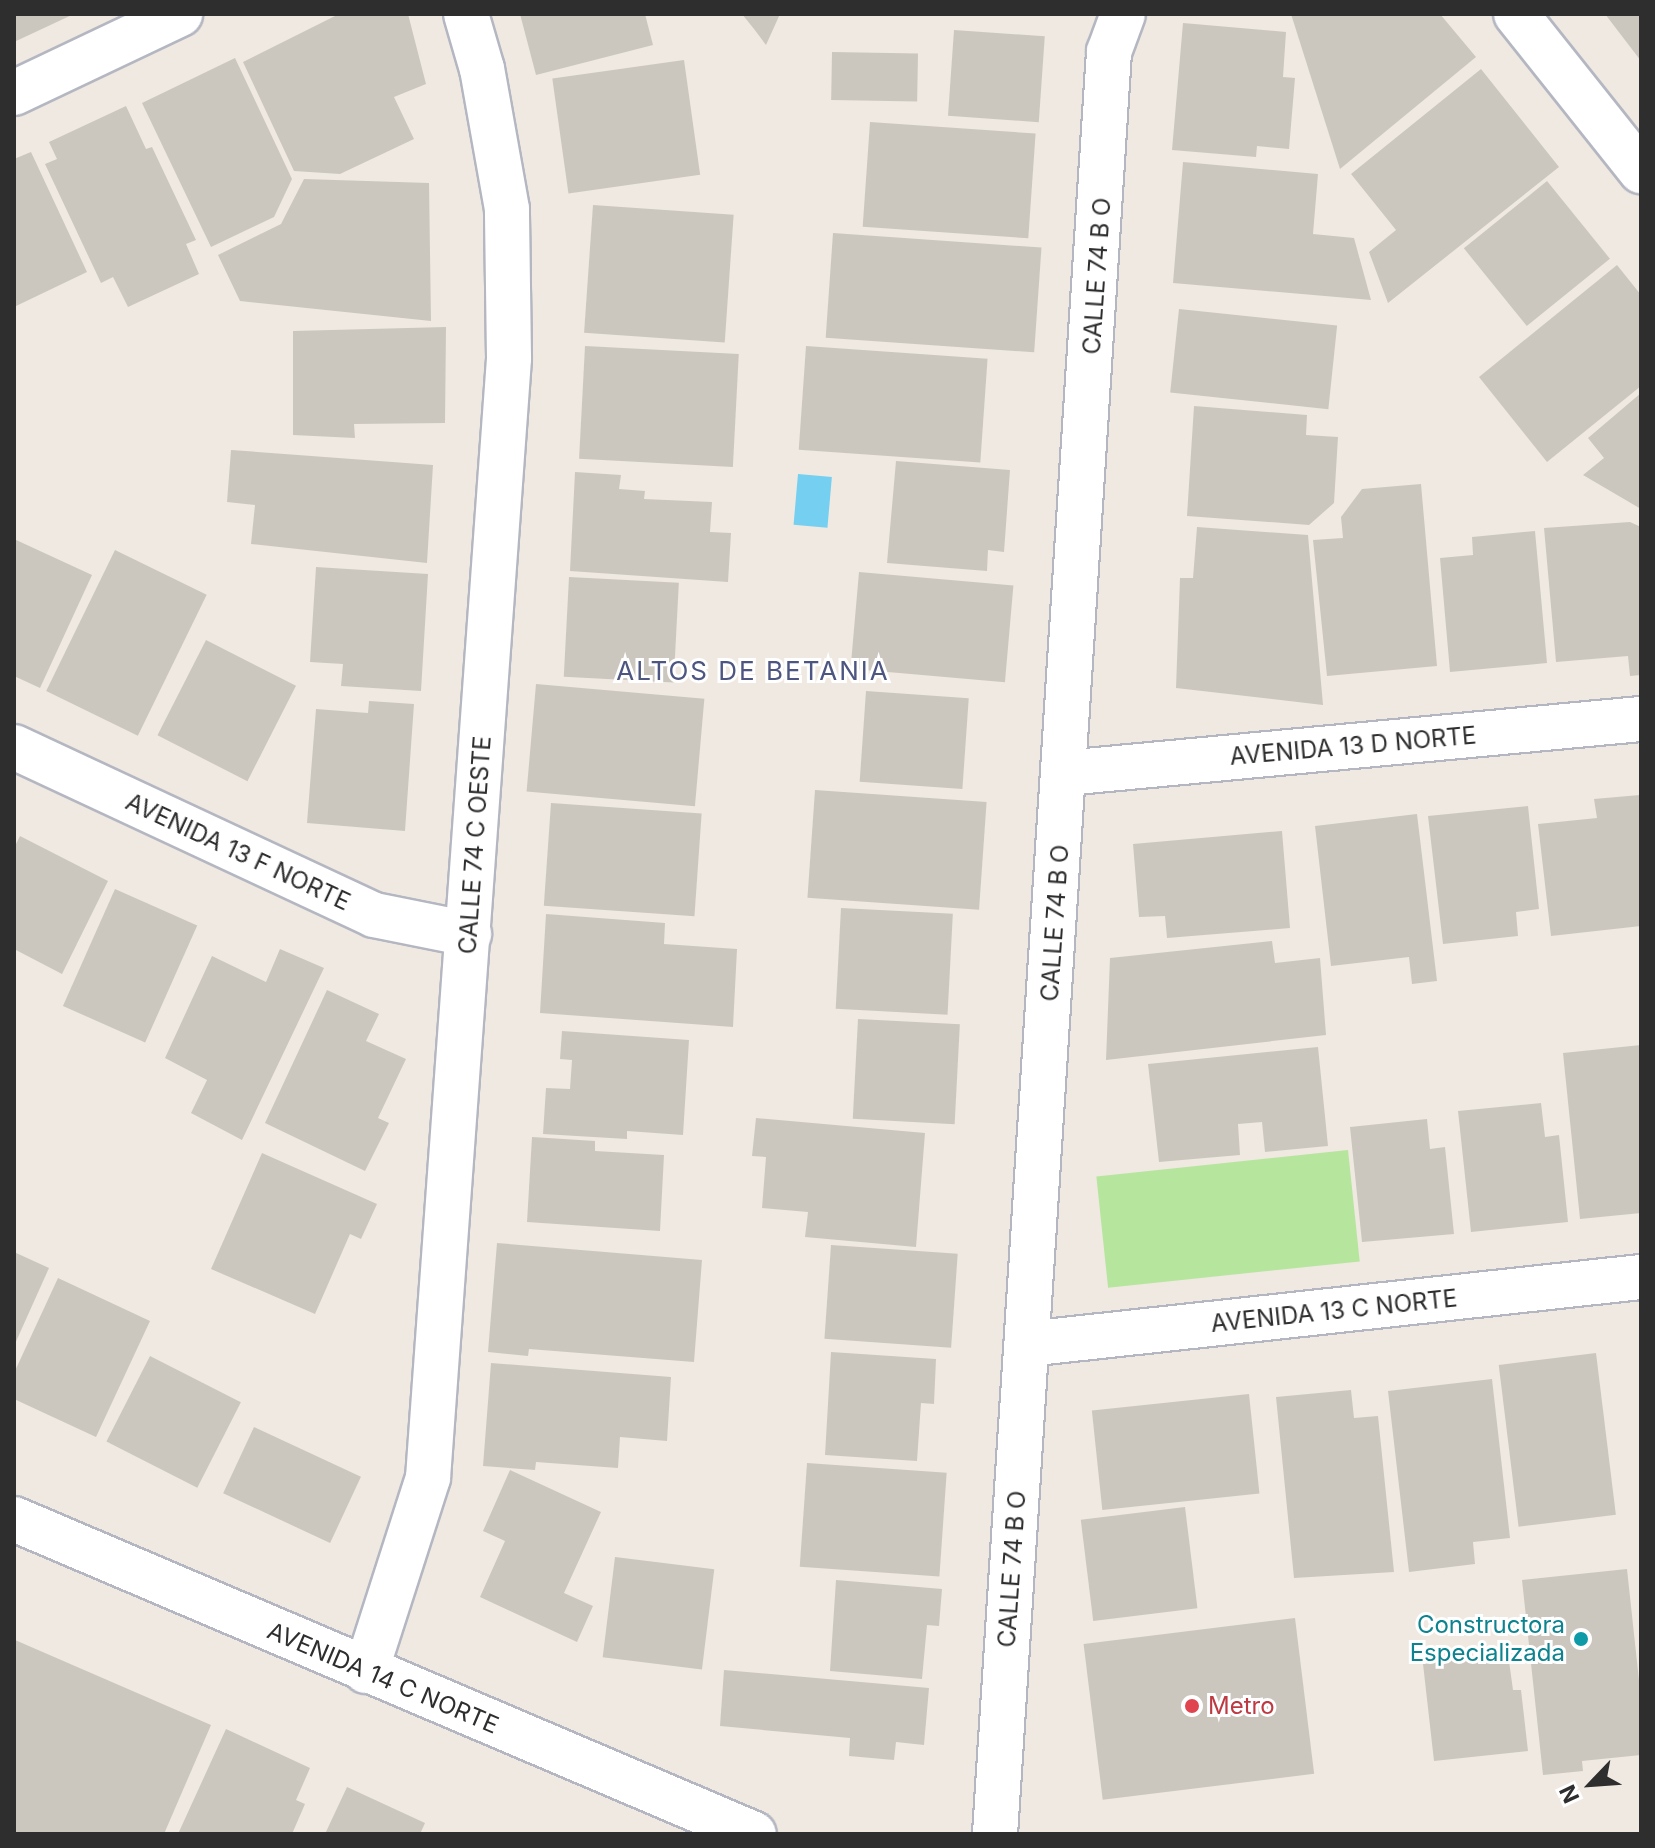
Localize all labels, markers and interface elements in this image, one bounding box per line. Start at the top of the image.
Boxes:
street label: CALLE 74 B O [1077,197,1117,355]
district label: ALTOS DE BETANIA [616,655,890,687]
street label: AVENIDA 13 D NORTE [1228,721,1478,771]
street label: CALLE 74 C OESTE [453,735,497,955]
street label: AVENIDA 13 F NORTE [121,787,355,917]
street label: CALLE 74 B O [1035,844,1075,1002]
street label: AVENIDA 13 C NORTE [1209,1284,1459,1338]
street label: CALLE 74 B O [992,1490,1032,1648]
place label: Constructora Especializada [1410,1611,1565,1667]
street label: AVENIDA 14 C NORTE [263,1616,503,1740]
marker: Constructora Especializada [1572,1630,1590,1648]
place label: Metro [1208,1692,1275,1720]
marker: Metro [1183,1697,1201,1715]
north arrow [1551,1744,1631,1824]
text: N [1554,1781,1585,1807]

